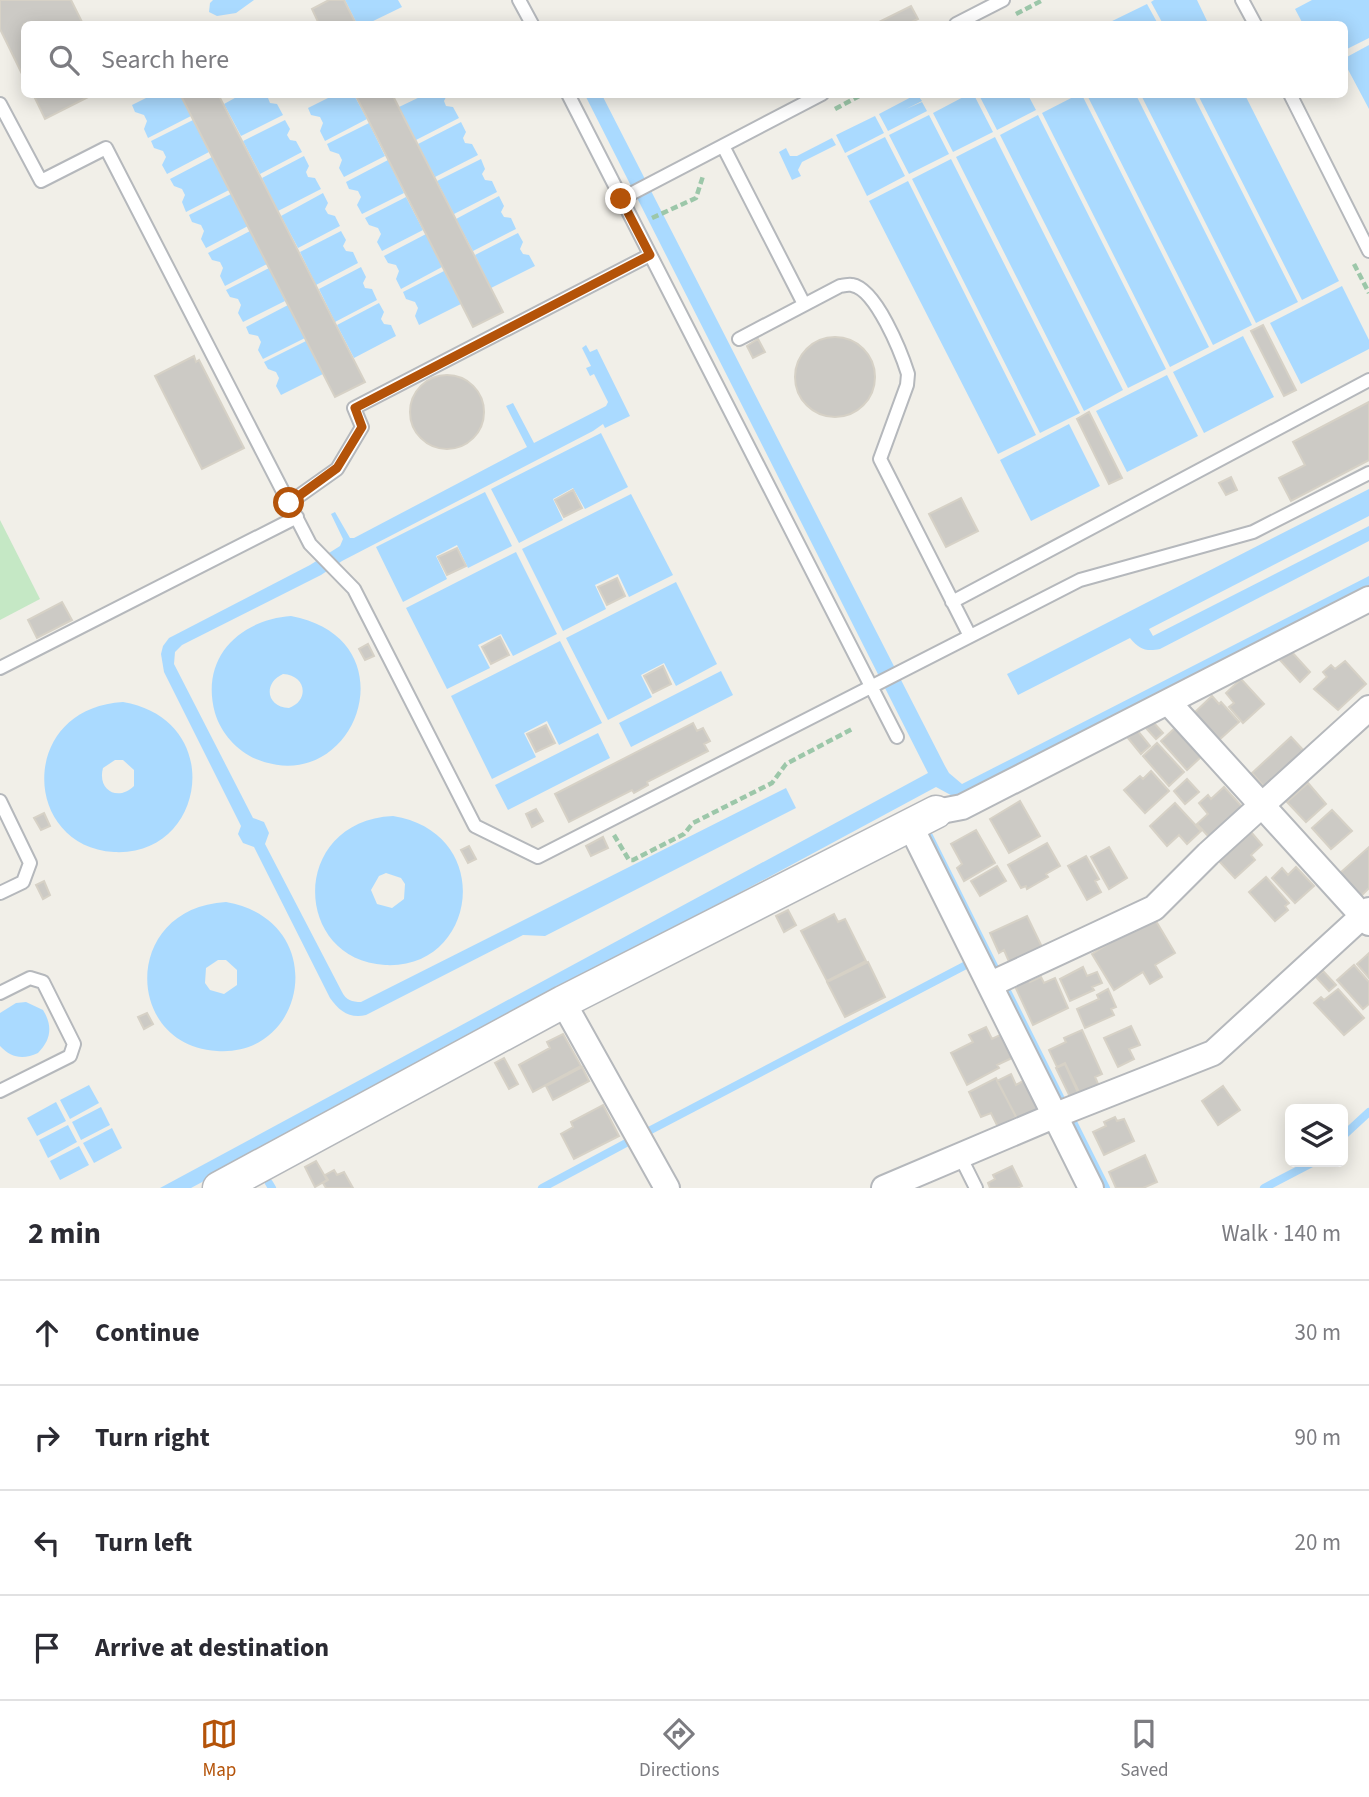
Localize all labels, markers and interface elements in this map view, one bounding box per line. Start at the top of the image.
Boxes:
search box [21,21,1348,98]
icon: search [45,41,83,79]
text: Search here [101,41,229,78]
route end [605,183,636,214]
route start [273,487,304,518]
map controls [1285,1104,1348,1167]
button: layers [1285,1104,1348,1167]
text: 2 min [28,1212,101,1255]
text: Walk · 140 m [1222,1217,1341,1250]
icon: ahead [28,1314,66,1352]
text: Continue [95,1314,200,1351]
text: 30 m [1294,1316,1341,1349]
icon: right [28,1419,66,1457]
text: Turn right [95,1419,210,1456]
text: 90 m [1294,1421,1341,1454]
icon: left [28,1524,66,1562]
text: Turn left [95,1524,192,1561]
text: 20 m [1294,1526,1341,1559]
icon: arrive [28,1629,66,1667]
text: Arrive at destination [95,1629,329,1666]
tab: Map [200,1715,238,1784]
tab: Directions [639,1715,719,1784]
tab: Saved [1120,1715,1169,1784]

